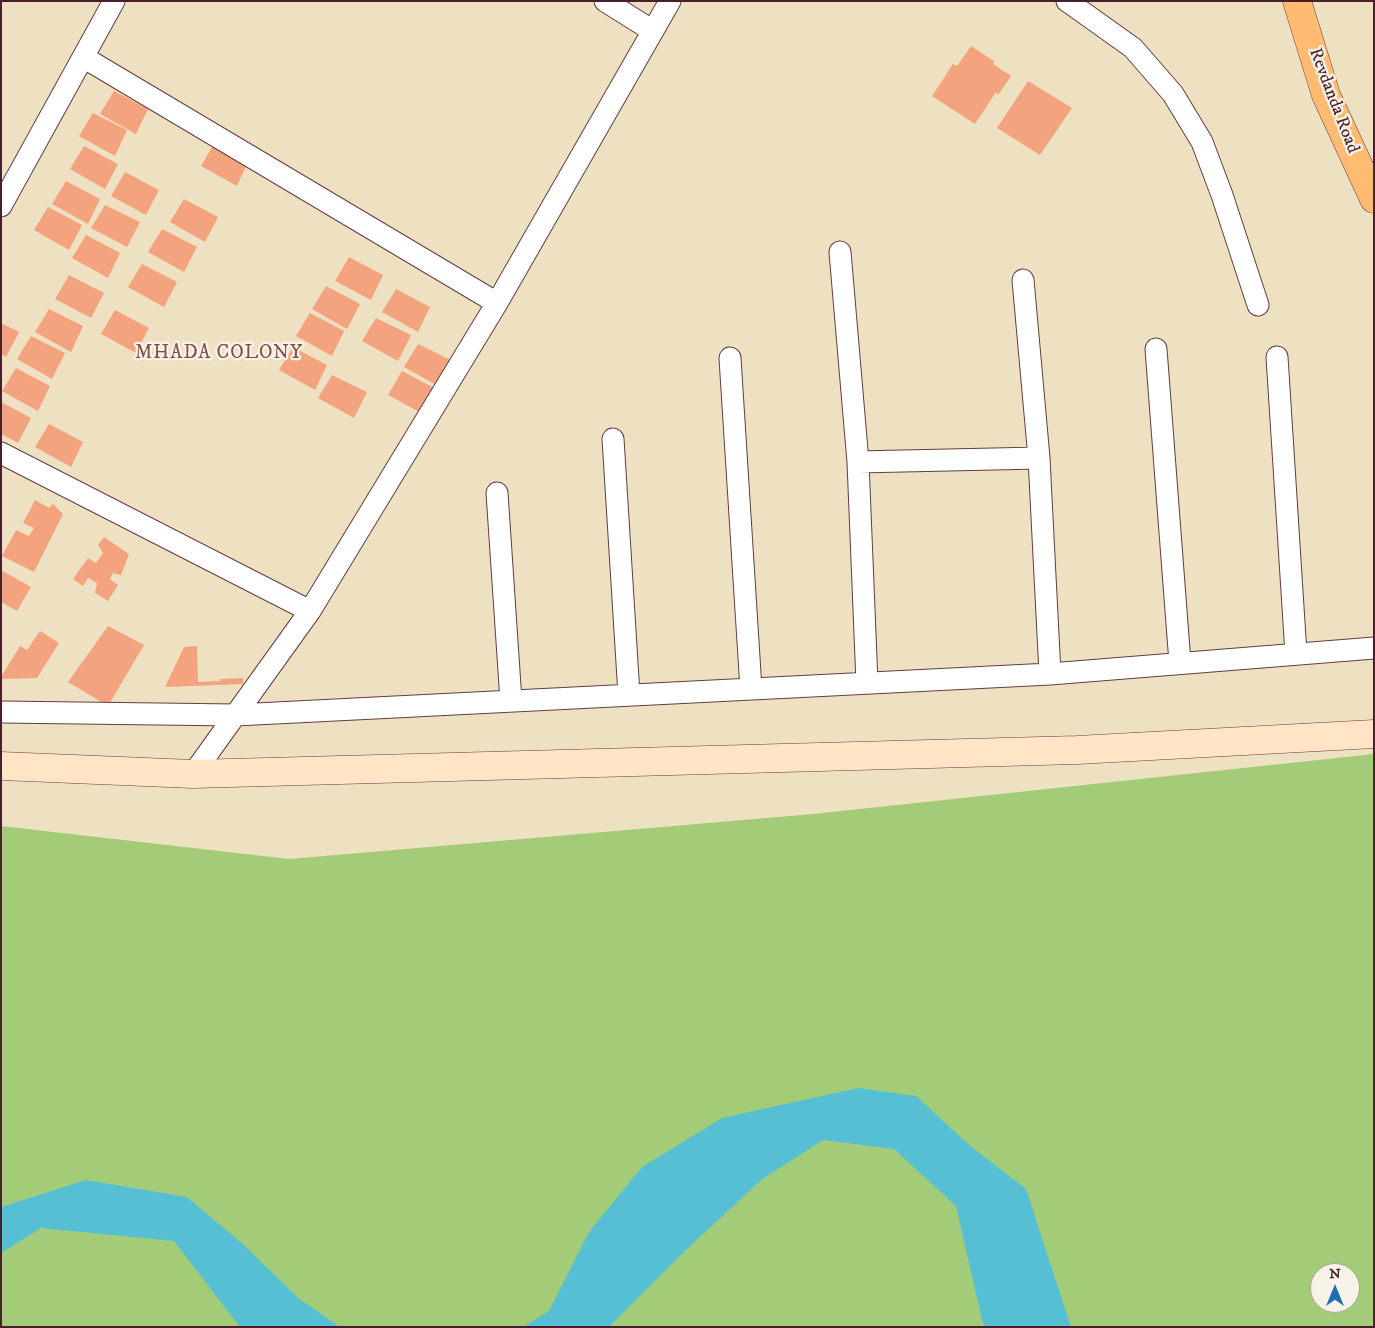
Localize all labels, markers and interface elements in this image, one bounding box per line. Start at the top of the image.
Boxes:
street label: Revdanda Road [1303,45,1363,157]
district label: MHADA COLONY [133,343,305,365]
north arrow [1310,1263,1360,1313]
text: N [1329,1265,1341,1283]

